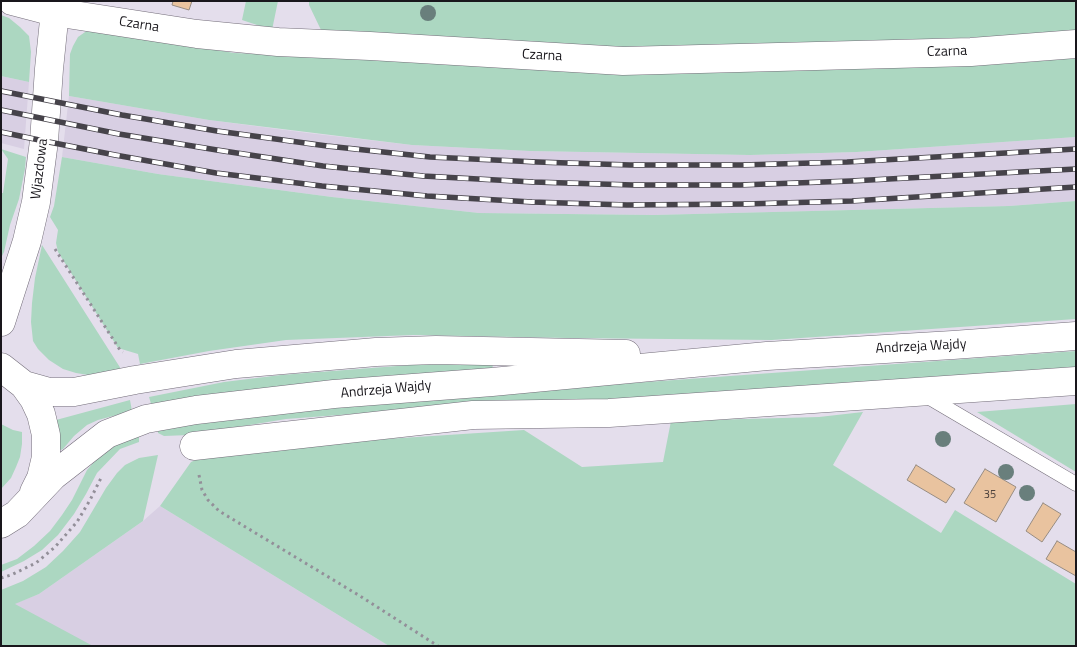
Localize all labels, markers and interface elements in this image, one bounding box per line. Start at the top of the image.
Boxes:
street label: Czarna [118,14,160,36]
street label: Czarna [927,43,967,61]
street label: Czarna [521,47,563,65]
street label: Wjazdowa [28,138,52,200]
street label: Andrzeja Wajdy [875,336,967,358]
street label: Andrzeja Wajdy [340,378,432,402]
house number: 35 [984,488,996,502]

